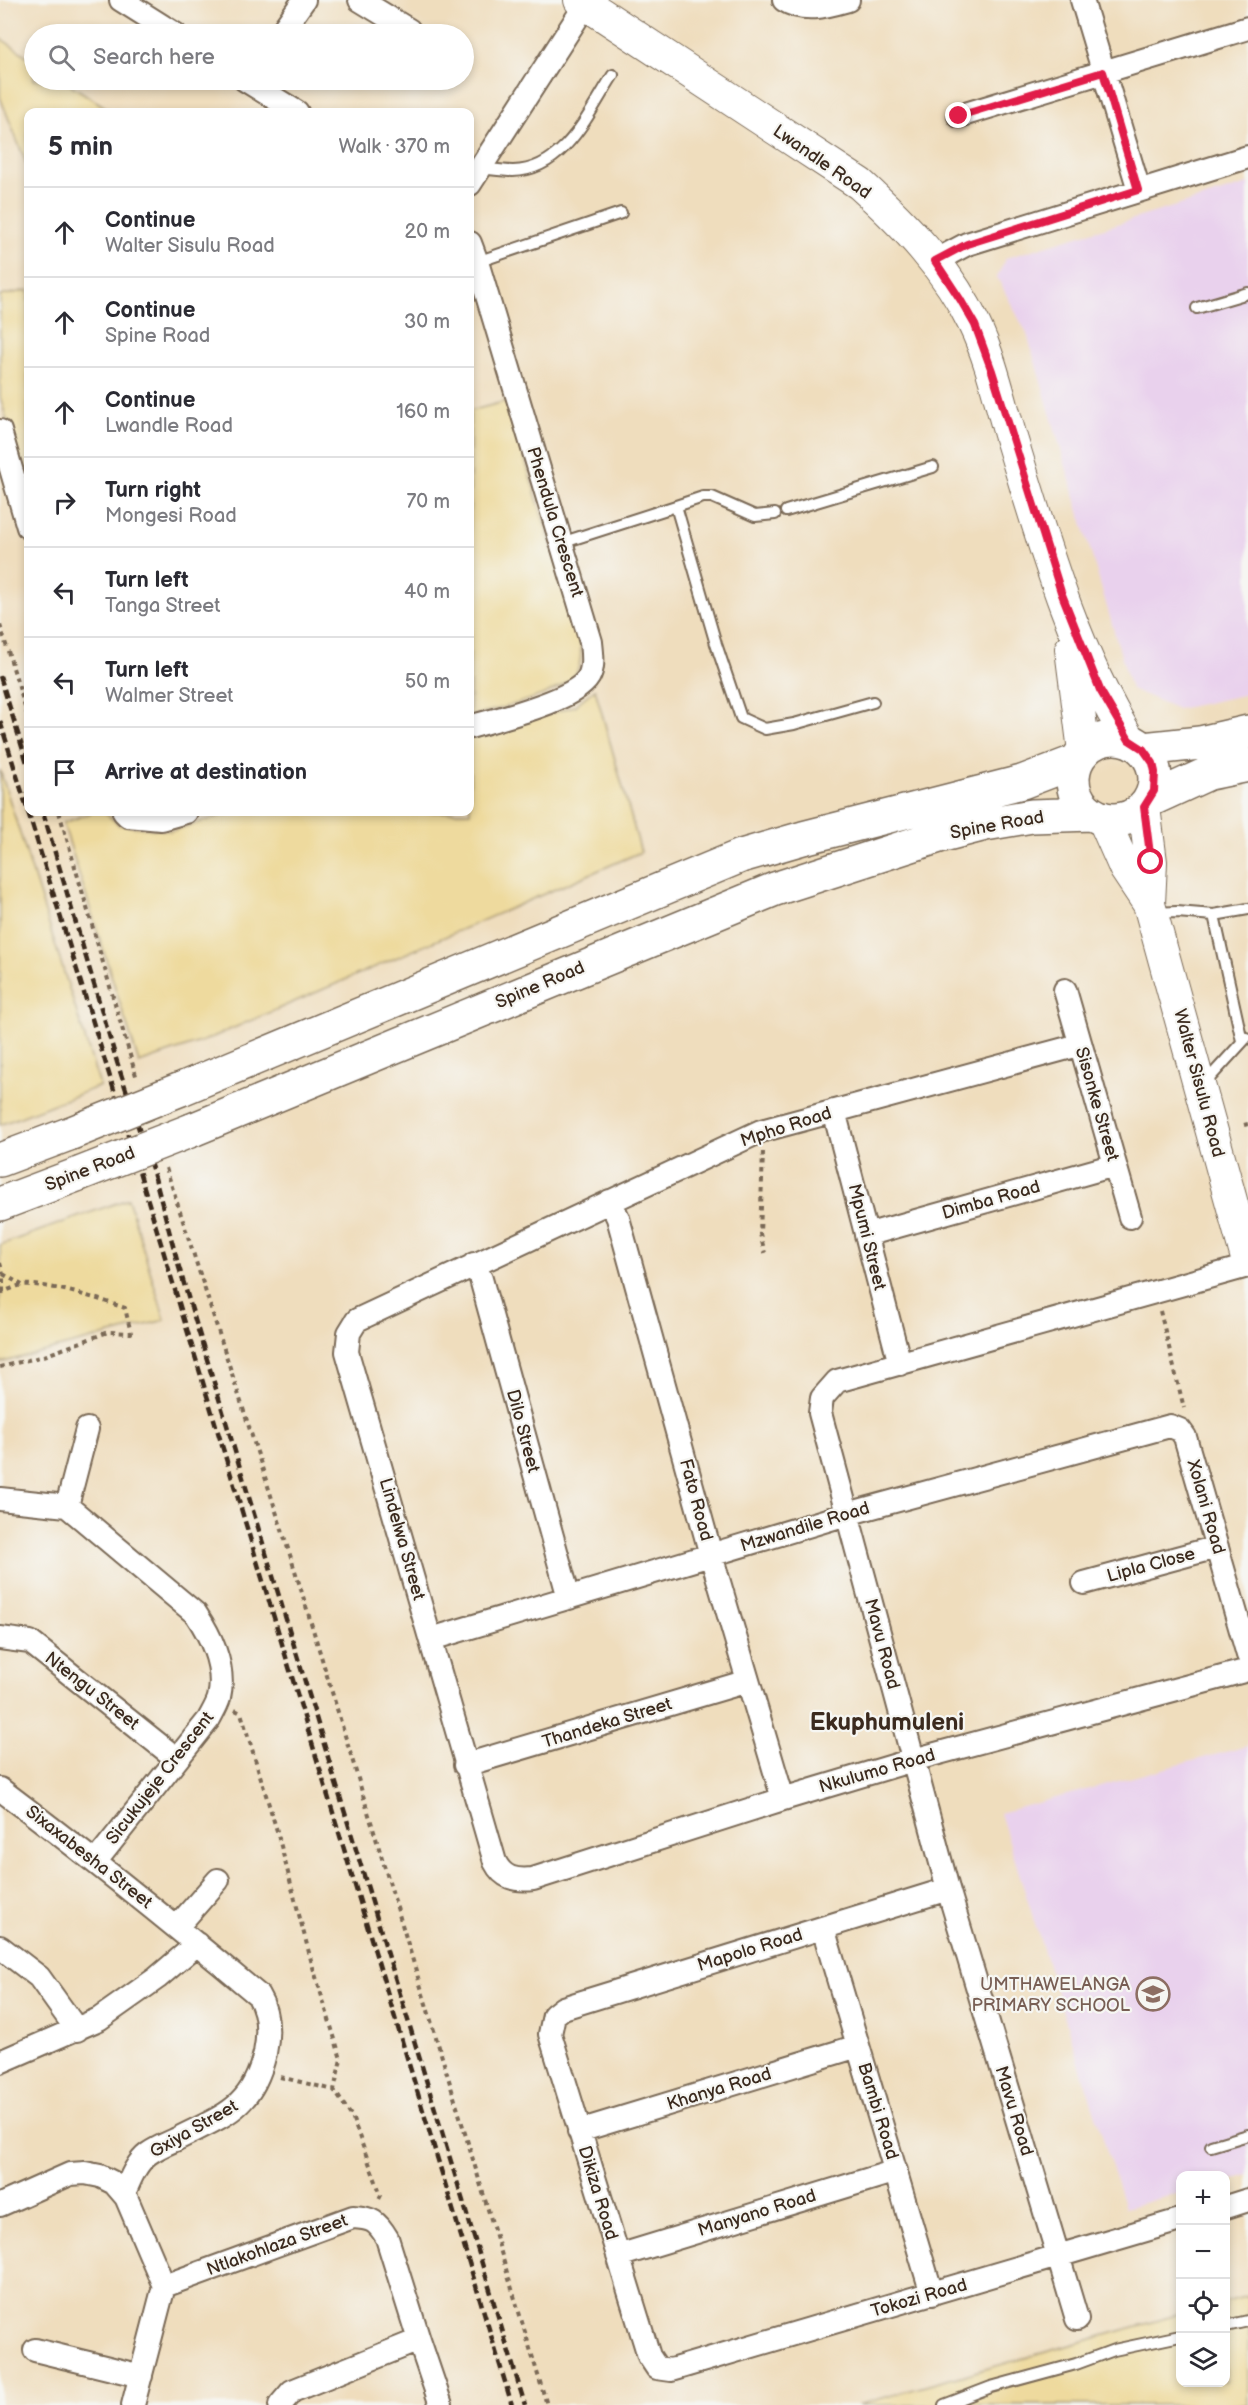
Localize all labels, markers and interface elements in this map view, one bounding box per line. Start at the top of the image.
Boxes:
search box [24,24,474,90]
icon: search [45,41,78,74]
text: Search here [93,44,215,71]
route end [945,102,971,128]
street label: Lwandle Road [769,120,875,204]
text: 5 min [48,132,113,163]
text: Walk · 370 m [338,135,450,159]
text: Continue [105,207,195,234]
icon: ahead [48,216,81,249]
text: 20 m [405,220,450,244]
text: Walter Sisulu Road [105,234,275,258]
text: Continue [105,297,195,324]
icon: ahead [48,306,81,339]
text: 30 m [404,310,450,334]
text: Spine Road [105,324,210,348]
text: Continue [105,387,195,414]
icon: ahead [48,396,81,429]
text: 160 m [396,400,450,424]
text: Lwandle Road [105,414,233,438]
street label: Phendula Crescent [522,444,588,600]
text: Turn right [105,477,201,504]
icon: right [48,486,81,519]
text: 70 m [406,490,450,514]
text: Mongesi Road [105,504,237,528]
text: Turn left [105,567,189,594]
icon: left [48,576,81,609]
text: 40 m [404,580,450,604]
text: Tanga Street [105,594,220,618]
text: Turn left [105,657,189,684]
icon: left [48,666,81,699]
text: 50 m [405,670,450,694]
text: Walmer Street [105,684,233,708]
icon: arrive [48,756,81,789]
text: Arrive at destination [105,759,307,786]
street label: Spine Road [949,806,1045,844]
route start [1137,848,1163,874]
street label: Spine Road [492,957,588,1013]
street label: Walter Sisulu Road [1169,1007,1229,1159]
street label: Sisonke Street [1071,1045,1123,1164]
street label: Mpho Road [738,1102,834,1152]
street label: Spine Road [42,1142,138,1196]
street label: Dimba Road [940,1176,1042,1224]
street label: Mpumi Street [844,1182,890,1293]
street label: Dilo Street [502,1387,544,1475]
street label: Xolani Road [1182,1456,1229,1557]
street label: Fato Road [675,1457,717,1543]
street label: Lindelwa Street [375,1476,430,1603]
street label: Mzwandile Road [738,1497,872,1557]
street label: Lipla Close [1105,1543,1198,1587]
street label: Mavu Road [860,1596,904,1692]
street label: Ntengu Street [41,1648,144,1735]
street label: Thandeka Street [540,1693,675,1753]
street label: Sicukujeje Crescent [102,1707,219,1849]
district label: Ekuphumuleni [810,1708,964,1737]
street label: Nkulumo Road [817,1744,937,1798]
street label: Sixaxabesha Street [21,1801,157,1913]
street label: Mapolo Road [695,1924,805,1976]
place label: UMTHAWELANGA PRIMARY SCHOOL [972,1974,1131,2016]
school or university icon: UMTHAWELANGA PRIMARY SCHOOL [1135,1976,1171,2012]
street label: Bambi Road [853,2060,903,2162]
street label: Khanya Road [664,2063,774,2115]
street label: Mavu Road [990,2064,1038,2158]
street label: Gxiya Street [146,2095,242,2163]
street label: Dikiza Road [574,2143,622,2243]
map controls [1176,2171,1230,2387]
button: + [1176,2171,1230,2225]
street label: Manyano Road [695,2185,819,2241]
street label: Ntlakohlaza Street [204,2210,351,2280]
button: − [1176,2225,1230,2279]
street label: Tokozi Road [869,2274,969,2322]
button: locate [1176,2279,1230,2333]
button: layers [1176,2333,1230,2387]

